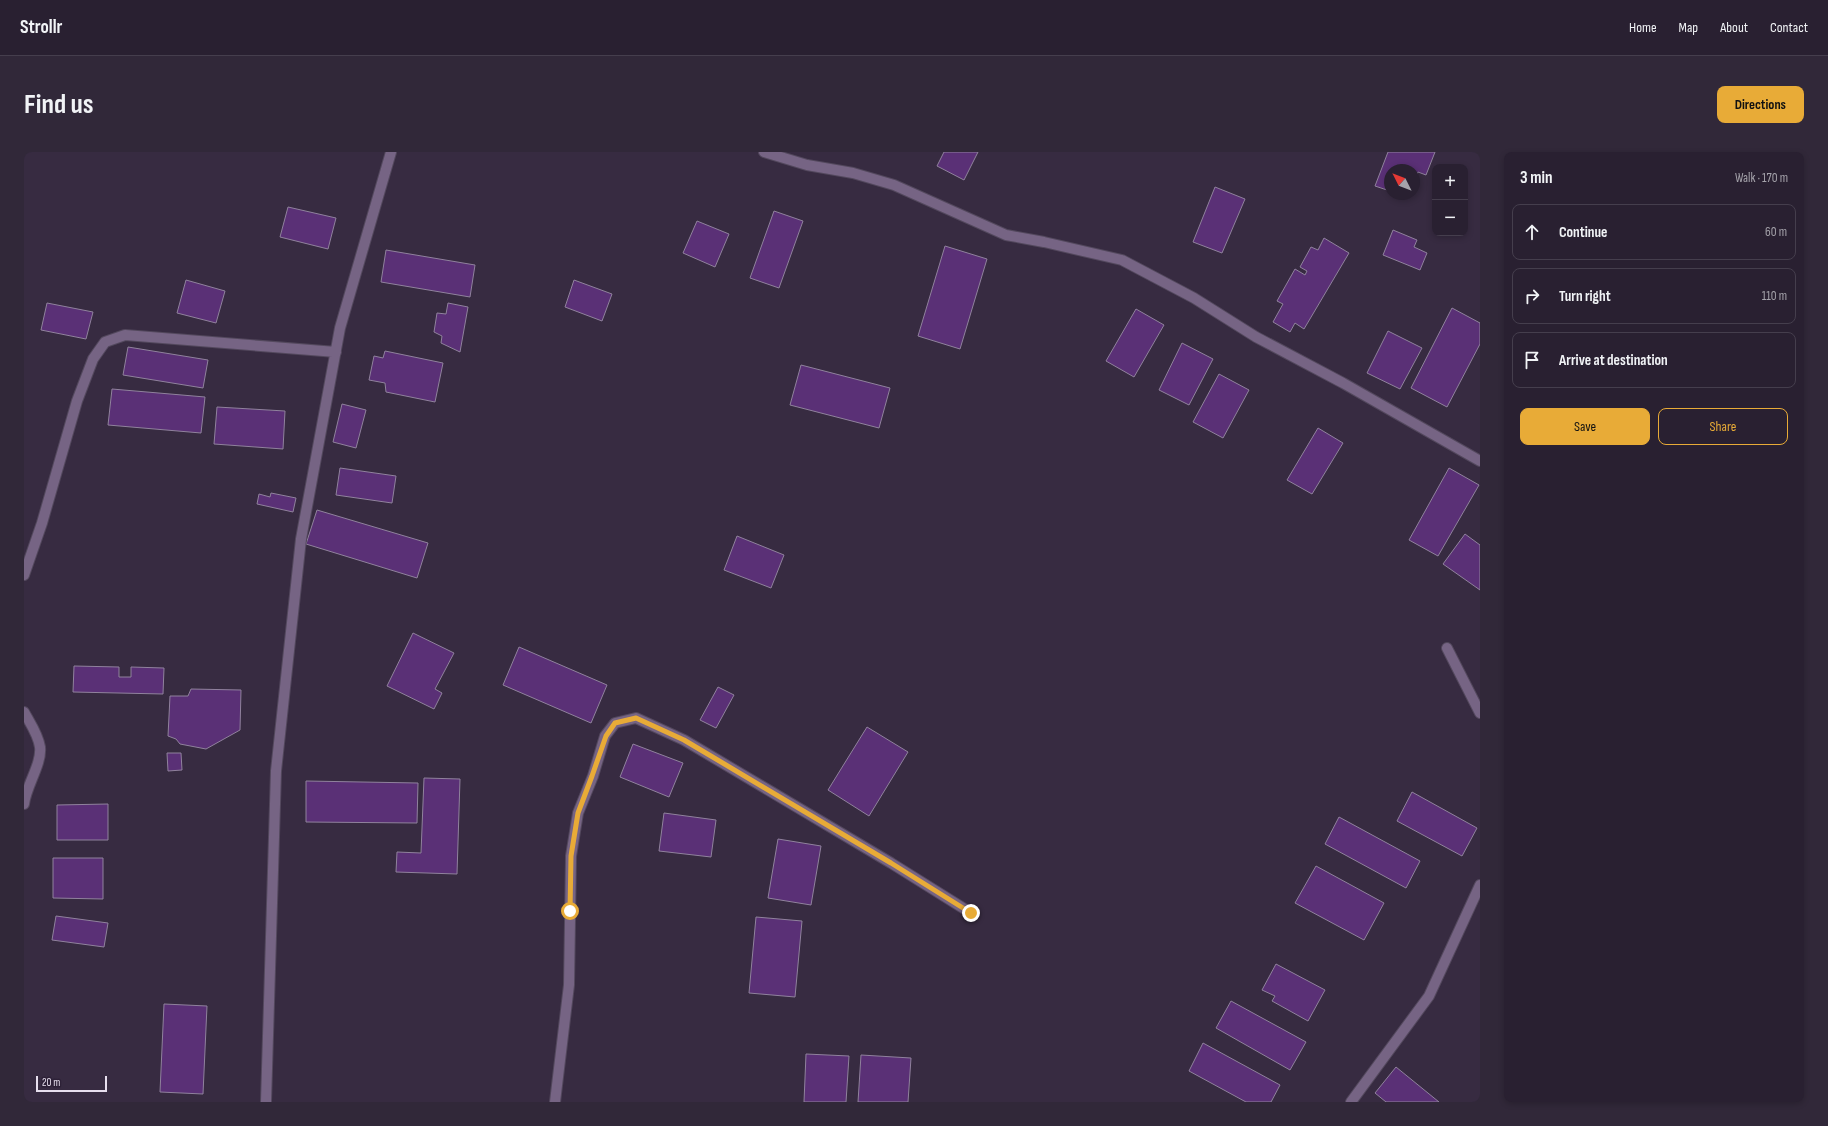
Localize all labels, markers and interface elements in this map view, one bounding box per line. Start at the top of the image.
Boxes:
text: Strollr [20,16,62,39]
text: Home [1629,19,1657,36]
text: Map [1679,19,1698,36]
text: About [1720,19,1748,36]
text: Contact [1770,19,1808,36]
button: Directions [1717,86,1804,123]
text: Find us [24,88,93,121]
north arrow [1384,164,1420,200]
map controls [1432,164,1468,236]
button: + [1432,164,1468,200]
text: 3 min [1520,168,1553,188]
text: Walk · 170 m [1735,170,1788,186]
button: − [1432,200,1468,236]
icon: ahead [1521,221,1543,243]
text: Continue [1559,223,1608,242]
text: 60 m [1765,224,1787,240]
icon: right [1521,285,1543,307]
text: Turn right [1559,287,1611,306]
text: 110 m [1762,288,1787,304]
icon: arrive [1521,349,1543,371]
text: Arrive at destination [1559,351,1668,370]
button: Save [1520,408,1650,445]
button: Share [1658,408,1788,445]
route start [561,902,579,920]
route end [962,904,980,922]
scale bar [36,1074,107,1093]
text: 20 m [42,1076,60,1089]

